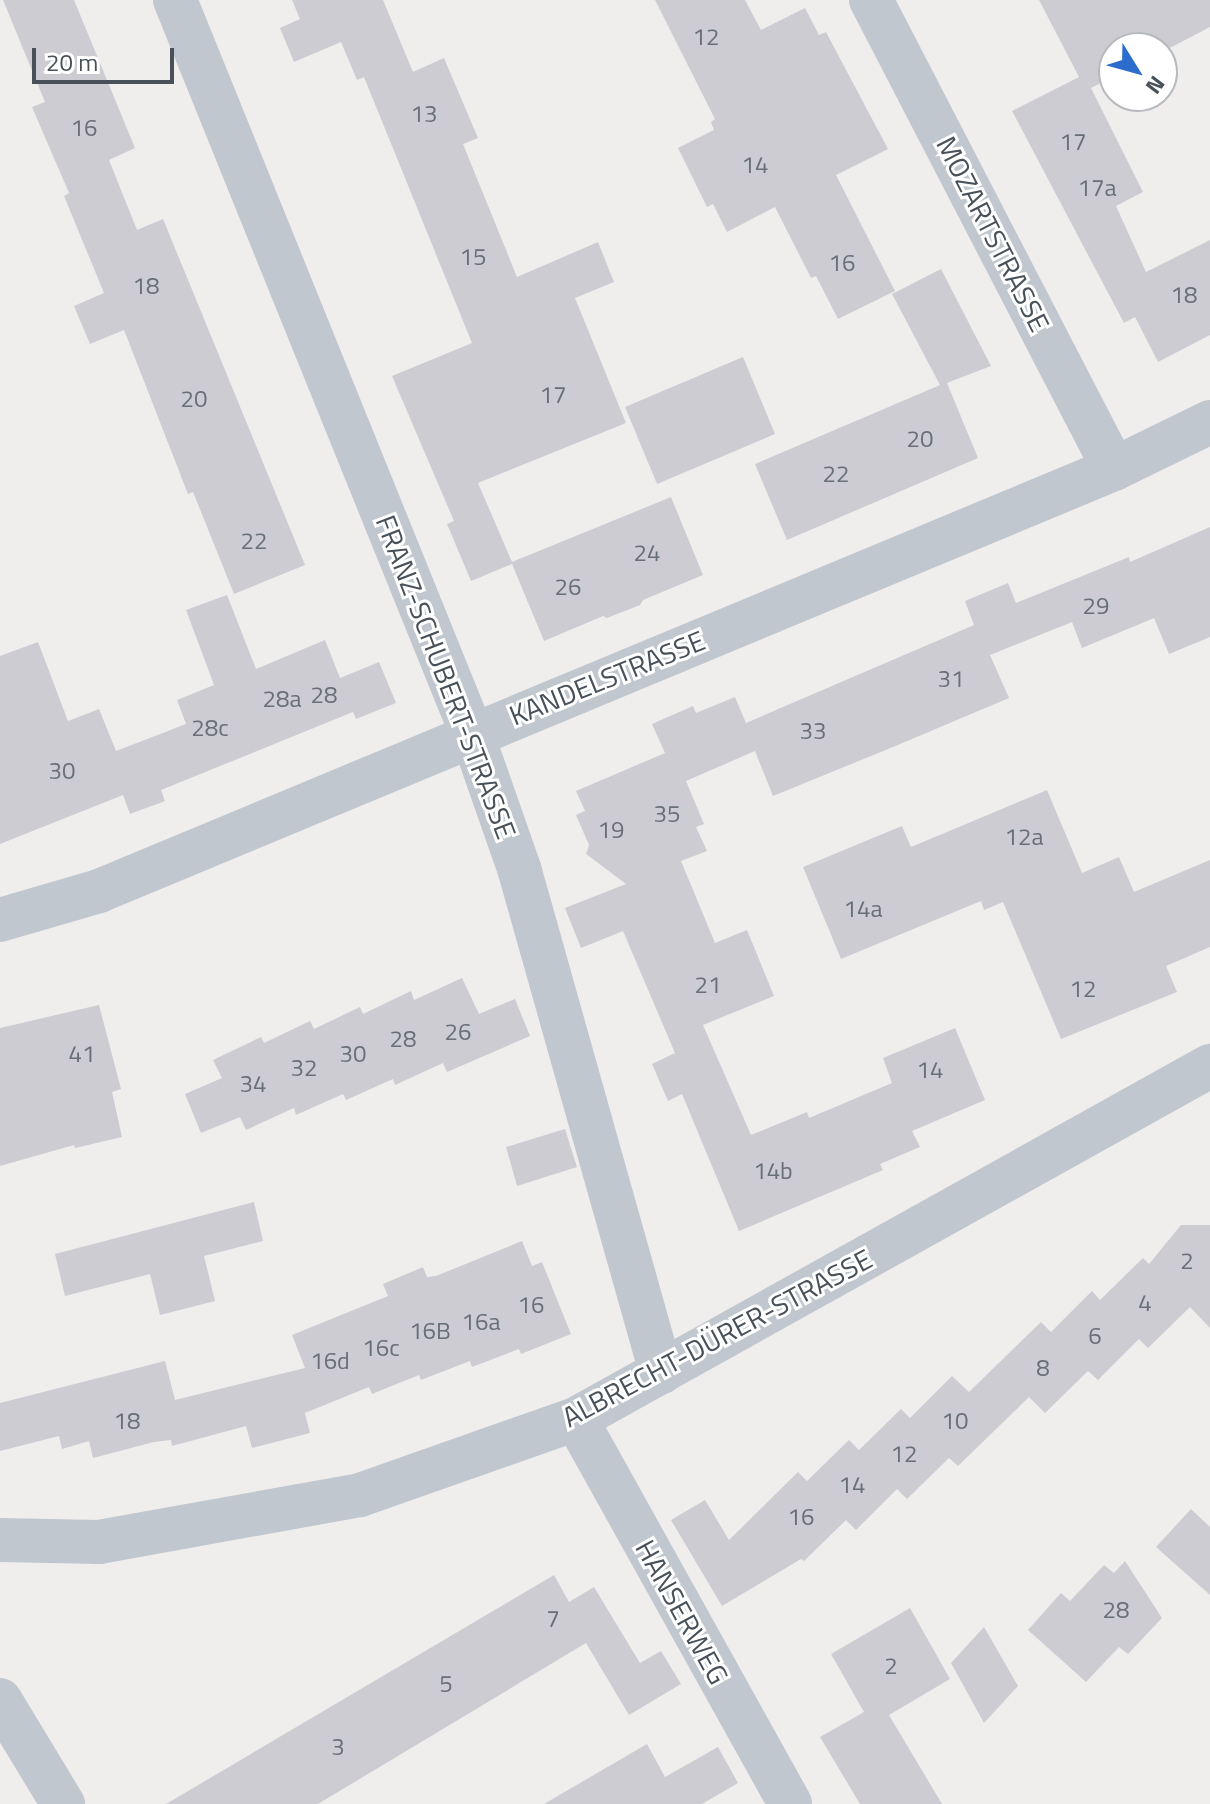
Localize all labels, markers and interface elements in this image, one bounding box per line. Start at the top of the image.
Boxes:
house number: 12 [693,23,719,51]
scale bar [36,32,178,82]
north arrow [1098,32,1178,112]
text: 20 m [46,44,98,80]
text: N [1137,69,1174,102]
house number: 13 [411,100,437,128]
house number: 16 [71,114,97,142]
house number: 17 [1060,128,1086,156]
street label: MOZARTSTRASSE [929,131,1057,337]
house number: 14 [742,151,768,179]
house number: 17a [1078,174,1116,202]
house number: 15 [460,243,486,271]
house number: 16 [829,249,855,277]
house number: 18 [133,272,159,300]
house number: 18 [1171,281,1197,309]
house number: 17 [540,381,566,409]
house number: 20 [181,385,207,413]
house number: 20 [907,425,933,453]
house number: 22 [823,460,849,488]
street label: FRANZ-SCHUBERT-STRASSE [369,511,523,843]
house number: 22 [241,527,267,555]
house number: 24 [634,539,660,567]
house number: 26 [555,573,581,601]
house number: 29 [1083,592,1109,620]
street label: KANDELSTRASSE [504,624,710,732]
house number: 31 [938,665,964,693]
house number: 28 [311,681,337,709]
house number: 28a [263,685,301,713]
house number: 28c [191,714,229,742]
house number: 33 [800,717,826,745]
house number: 30 [49,757,75,785]
house number: 35 [654,800,680,828]
house number: 19 [598,816,624,844]
house number: 12a [1005,823,1043,851]
house number: 14a [844,895,882,923]
house number: 21 [695,971,721,999]
house number: 12 [1070,975,1096,1003]
house number: 26 [445,1018,471,1046]
house number: 28 [390,1025,416,1053]
house number: 41 [69,1040,95,1068]
house number: 30 [340,1040,366,1068]
house number: 32 [291,1054,317,1082]
house number: 14 [917,1056,943,1084]
house number: 34 [240,1070,266,1098]
house number: 14b [753,1157,793,1185]
street label: ALBRECHT-DÜRER-STRASSE [556,1242,878,1434]
house number: 2 [1180,1247,1194,1275]
house number: 4 [1138,1289,1152,1317]
house number: 16 [518,1291,544,1319]
house number: 16a [462,1308,500,1336]
house number: 16B [409,1317,451,1345]
house number: 6 [1088,1322,1102,1350]
house number: 16c [362,1334,400,1362]
house number: 16d [310,1347,350,1375]
house number: 8 [1036,1354,1050,1382]
house number: 18 [114,1407,140,1435]
house number: 10 [942,1407,968,1435]
house number: 12 [891,1440,917,1468]
house number: 14 [839,1471,865,1499]
house number: 16 [788,1503,814,1531]
street label: HANSERWEG [629,1534,735,1690]
house number: 28 [1103,1596,1129,1624]
house number: 7 [546,1605,560,1633]
house number: 2 [884,1652,898,1680]
house number: 5 [439,1670,453,1698]
house number: 3 [331,1733,345,1761]

